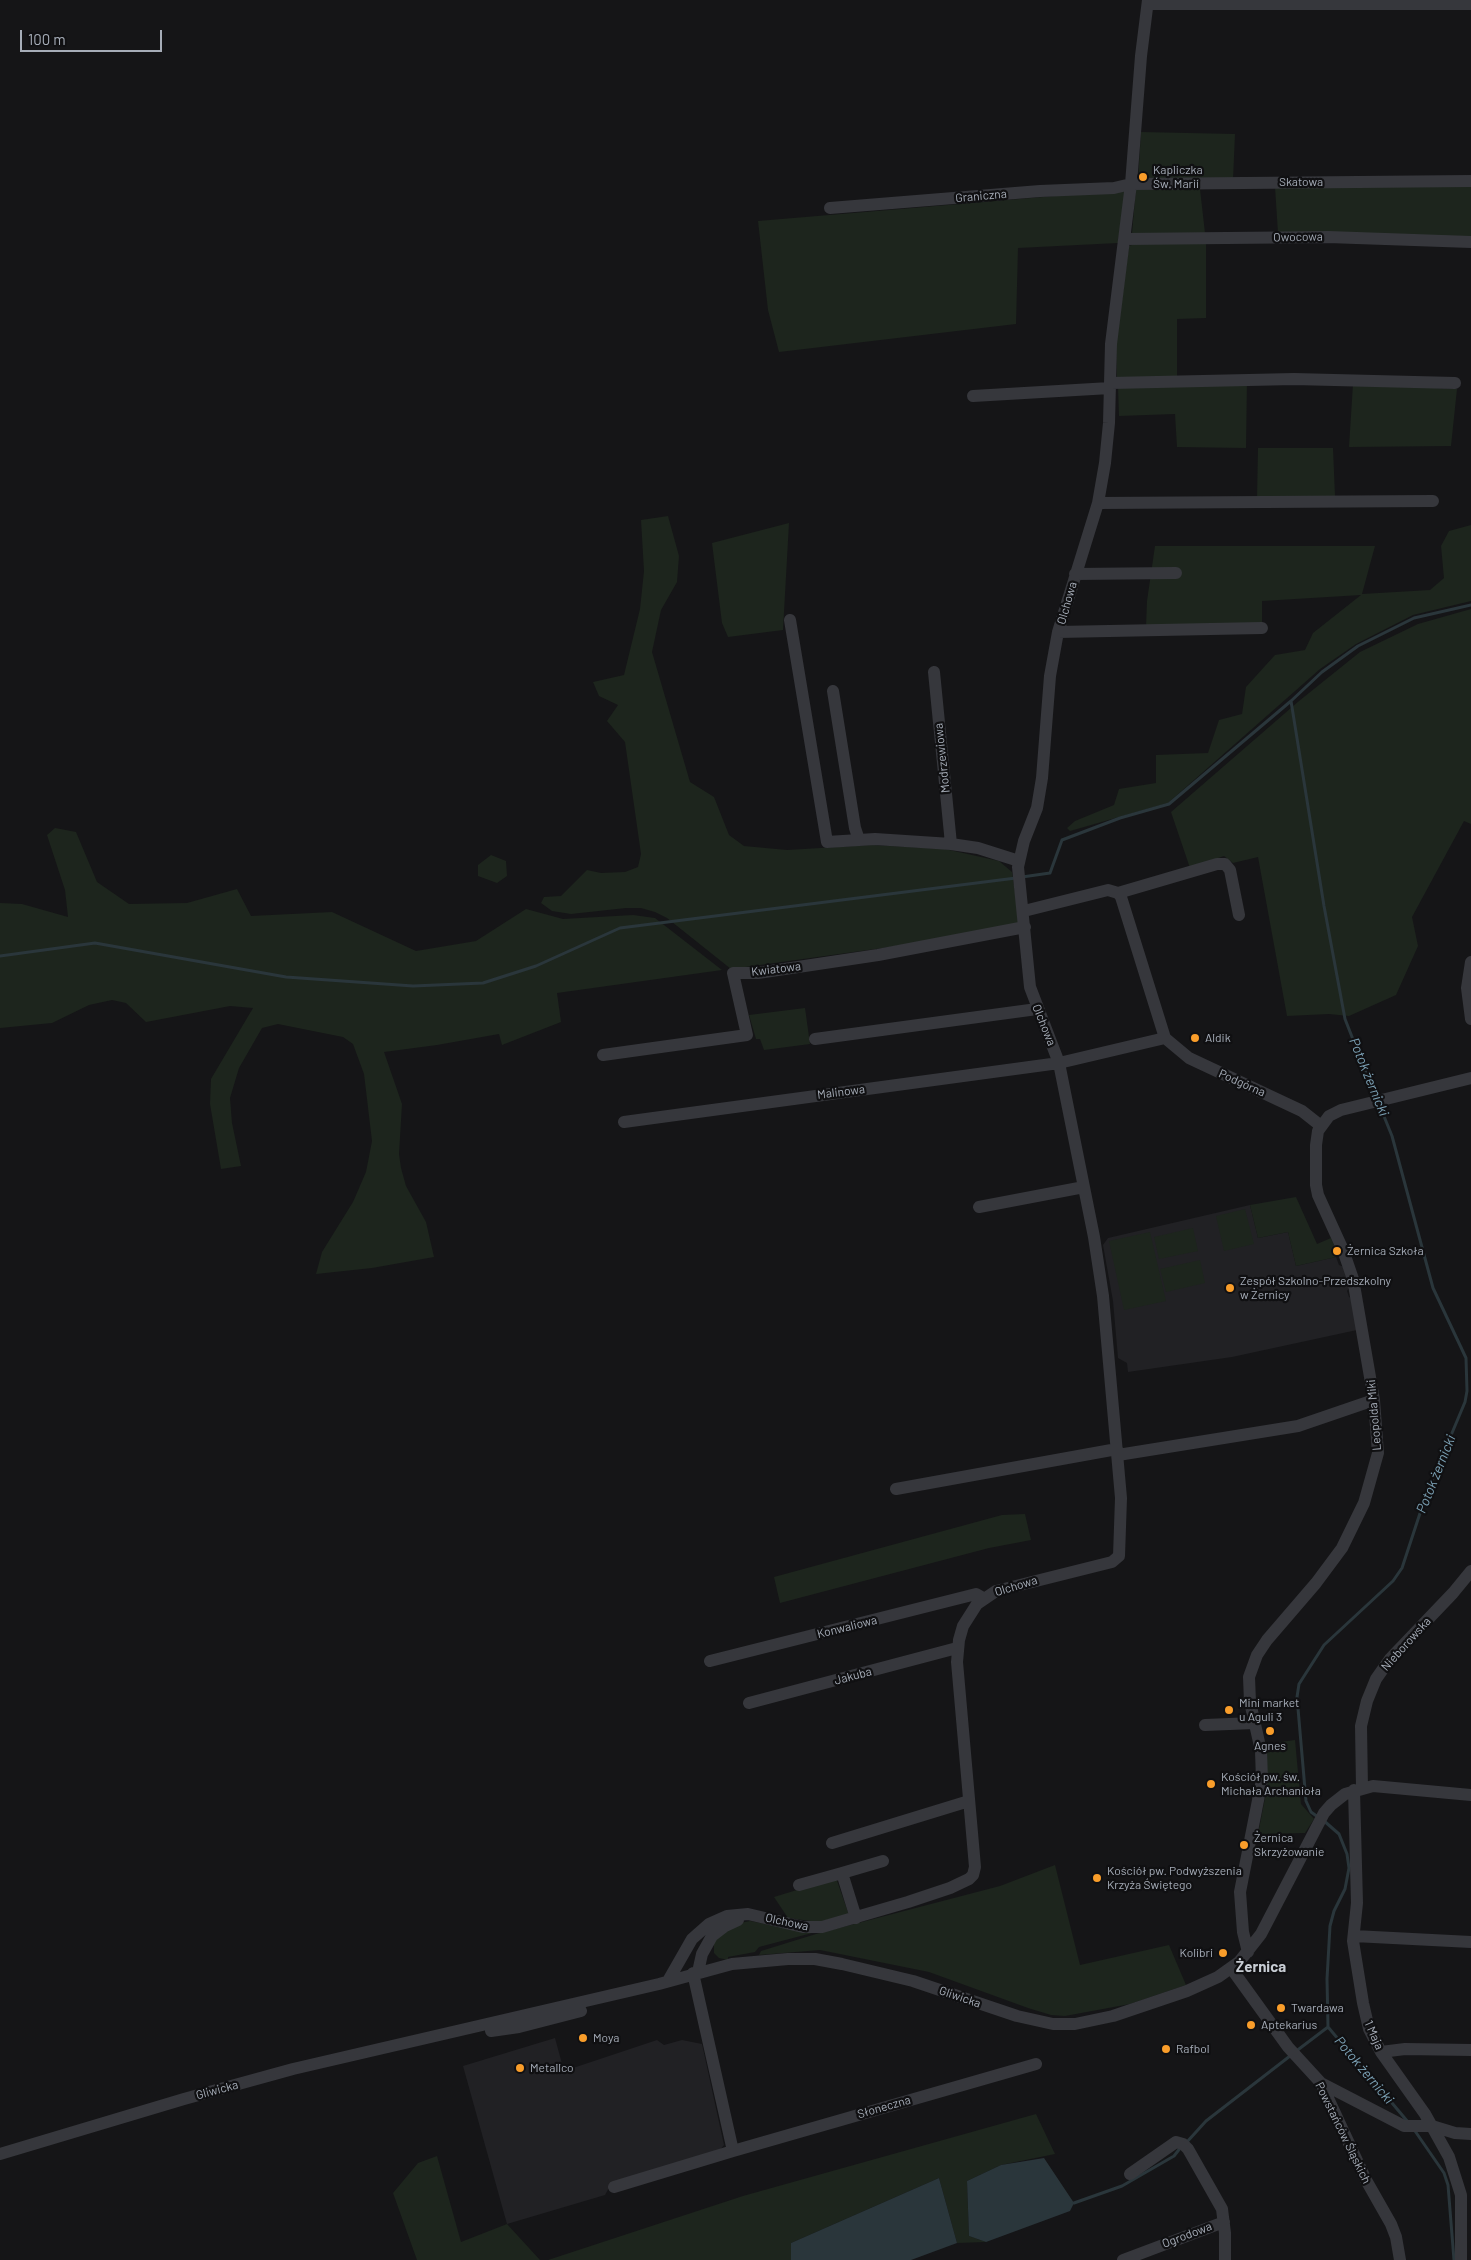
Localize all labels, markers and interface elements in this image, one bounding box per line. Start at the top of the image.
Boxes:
scale bar [22,20,165,52]
text: 100 m [28,30,66,48]
place label: Kapliczka Św. Marii [1153,163,1203,191]
marker: Kapliczka Św. Marii [1137,171,1149,183]
street label: Skatowa [1279,175,1323,189]
street label: Graniczna [955,187,1007,205]
street label: Owocowa [1273,229,1323,245]
street label: Olchowa [1054,580,1080,626]
street label: Modrzewiowa [931,722,953,794]
street label: Kwiatowa [750,959,802,979]
street label: Olchowa [1029,1002,1059,1048]
place label: Aldik [1205,1031,1231,1045]
marker: Aldik [1189,1032,1201,1044]
water label: Potok żernicki [1346,1035,1392,1119]
street label: Podgórna [1216,1066,1268,1100]
street label: Malinowa [816,1082,866,1102]
place label: Żernica Szkoła [1347,1244,1424,1258]
marker: Żernica Szkoła [1331,1245,1343,1257]
place label: Zespół Szkolno-Przedszkolny w Żernicy [1240,1274,1391,1302]
marker: Zespół Szkolno-Przedszkolny w Żernicy [1224,1282,1236,1294]
street label: Leopolda Miki [1364,1379,1384,1451]
water label: Potok żernicki [1413,1432,1459,1516]
street label: Olchowa [993,1573,1039,1599]
street label: Konwaliowa [815,1613,879,1641]
street label: Nieborowska [1378,1614,1434,1674]
street label: Jakuba [833,1664,873,1688]
place label: Mini market u Aguli 3 [1239,1696,1299,1724]
marker: Mini market u Aguli 3 [1223,1704,1235,1716]
marker: Agnes [1264,1725,1276,1737]
place label: Agnes [1254,1739,1286,1753]
place label: Kościół pw. św. Michała Archanioła [1221,1770,1321,1798]
marker: Kościół pw. św. Michała Archanioła [1205,1778,1217,1790]
place label: Żernica Skrzyżowanie [1254,1831,1325,1859]
marker: Żernica Skrzyżowanie [1238,1839,1250,1851]
place label: Kościół pw. Podwyższenia Krzyża Świętego [1107,1864,1242,1892]
marker: Kościół pw. Podwyższenia Krzyża Świętego [1091,1872,1103,1884]
street label: Olchowa [764,1910,810,1934]
place label: Kolibri [1180,1946,1213,1960]
marker: Kolibri [1217,1947,1229,1959]
district label: Żernica [1236,1958,1286,1976]
street label: Gliwicka [937,1983,983,2011]
place label: Twardawa [1291,2001,1344,2015]
marker: Twardawa [1275,2002,1287,2014]
place label: Aptekarius [1261,2018,1317,2032]
street label: 1 Maja [1361,2018,1387,2052]
marker: Aptekarius [1245,2019,1257,2031]
place label: Moya [593,2031,619,2045]
marker: Moya [577,2032,589,2044]
water label: Potok żernicki [1331,2033,1397,2107]
place label: Rafbol [1176,2042,1209,2056]
marker: Rafbol [1160,2043,1172,2055]
place label: Metallco [530,2061,574,2075]
marker: Metallco [514,2062,526,2074]
street label: Gliwicka [194,2077,240,2103]
street label: Powstańców Śląskich [1312,2080,1374,2186]
street label: Słoneczna [856,2093,912,2121]
street label: Ogrodowa [1160,2219,1214,2251]

